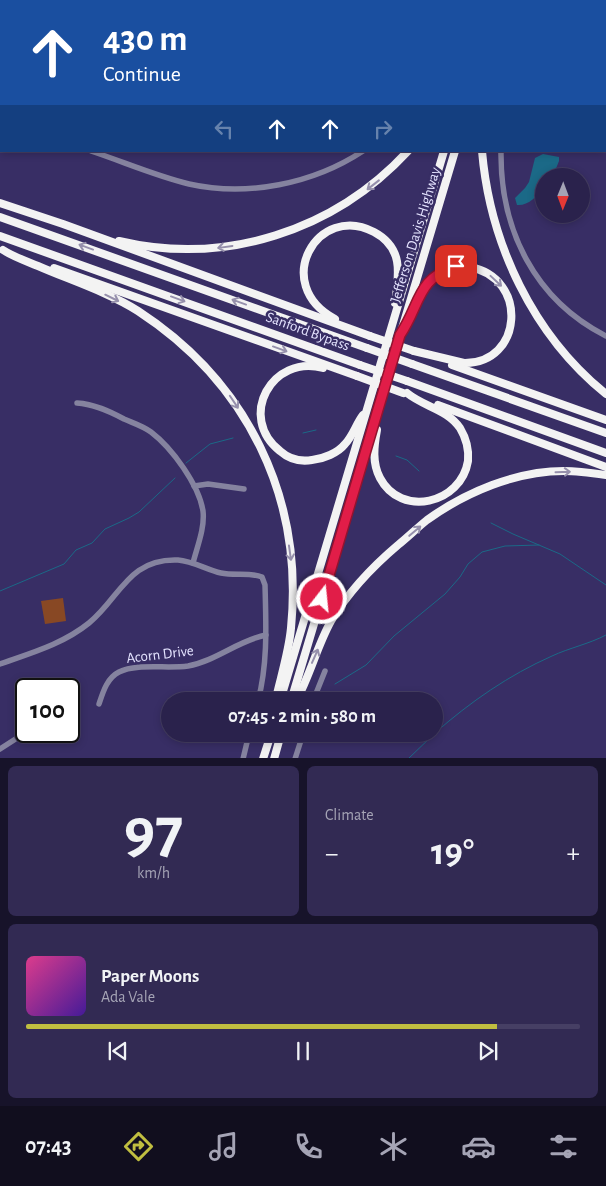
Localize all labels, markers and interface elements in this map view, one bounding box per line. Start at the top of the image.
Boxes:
icon: ahead [20,20,85,85]
text: 430 m [103,22,187,57]
text: Continue [103,63,181,85]
icon: left [210,115,238,143]
icon: ahead [263,115,291,143]
icon: ahead [316,115,344,143]
icon: right [369,115,397,143]
street label: Jefferson Davis Highway [388,165,443,305]
north arrow [535,168,590,222]
map controls [535,168,590,223]
one-way arrow [367,179,380,190]
one-way arrow [79,242,94,251]
one-way arrow [217,242,233,252]
pin [435,245,477,287]
icon: arrive [442,252,470,280]
one-way arrow [490,275,502,287]
one-way arrow [104,294,119,303]
one-way arrow [170,295,185,304]
one-way arrow [232,297,247,306]
street label: Sanford Bypass [264,309,352,354]
one-way arrow [272,345,287,354]
one-way arrow [229,395,239,409]
one-way arrow [554,467,570,476]
one-way arrow [408,525,421,536]
one-way arrow [285,545,295,561]
position arrow [295,572,347,624]
street label: Acorn Drive [126,643,195,666]
one-way arrow [311,649,321,664]
speed limit sign: 100 [15,678,80,743]
text: 07:45 · 2 min · 580 m [228,707,376,726]
text: 97 [124,799,183,864]
text: Climate [325,807,374,823]
text: 19° [431,834,474,872]
text: − [325,840,338,868]
text: + [567,840,580,868]
text: km/h [137,865,170,881]
text: Paper Moons [101,967,199,986]
text: Ada Vale [101,989,155,1005]
icon: previous [104,1037,132,1065]
icon: pause [289,1037,317,1065]
icon: next [474,1037,502,1065]
icon: directions [121,1129,156,1164]
icon: music [206,1129,241,1164]
icon: phone [291,1129,326,1164]
icon: climate [376,1129,411,1164]
icon: car [461,1129,496,1164]
icon: filters [546,1129,581,1164]
text: 07:43 [25,1135,72,1157]

